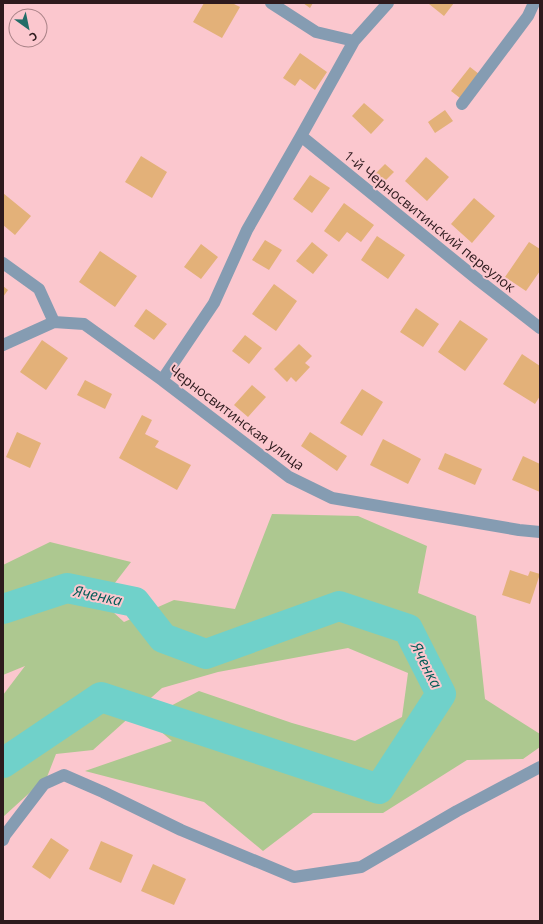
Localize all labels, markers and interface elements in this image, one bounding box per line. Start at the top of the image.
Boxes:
north arrow [8,8,48,48]
text: С [27,29,41,45]
street label: 1-й Черносвитинский переулок [340,146,520,297]
street label: Черносвитинская улица [165,360,309,474]
water label: Яченка [71,580,125,610]
water label: Яченка [406,638,447,692]

